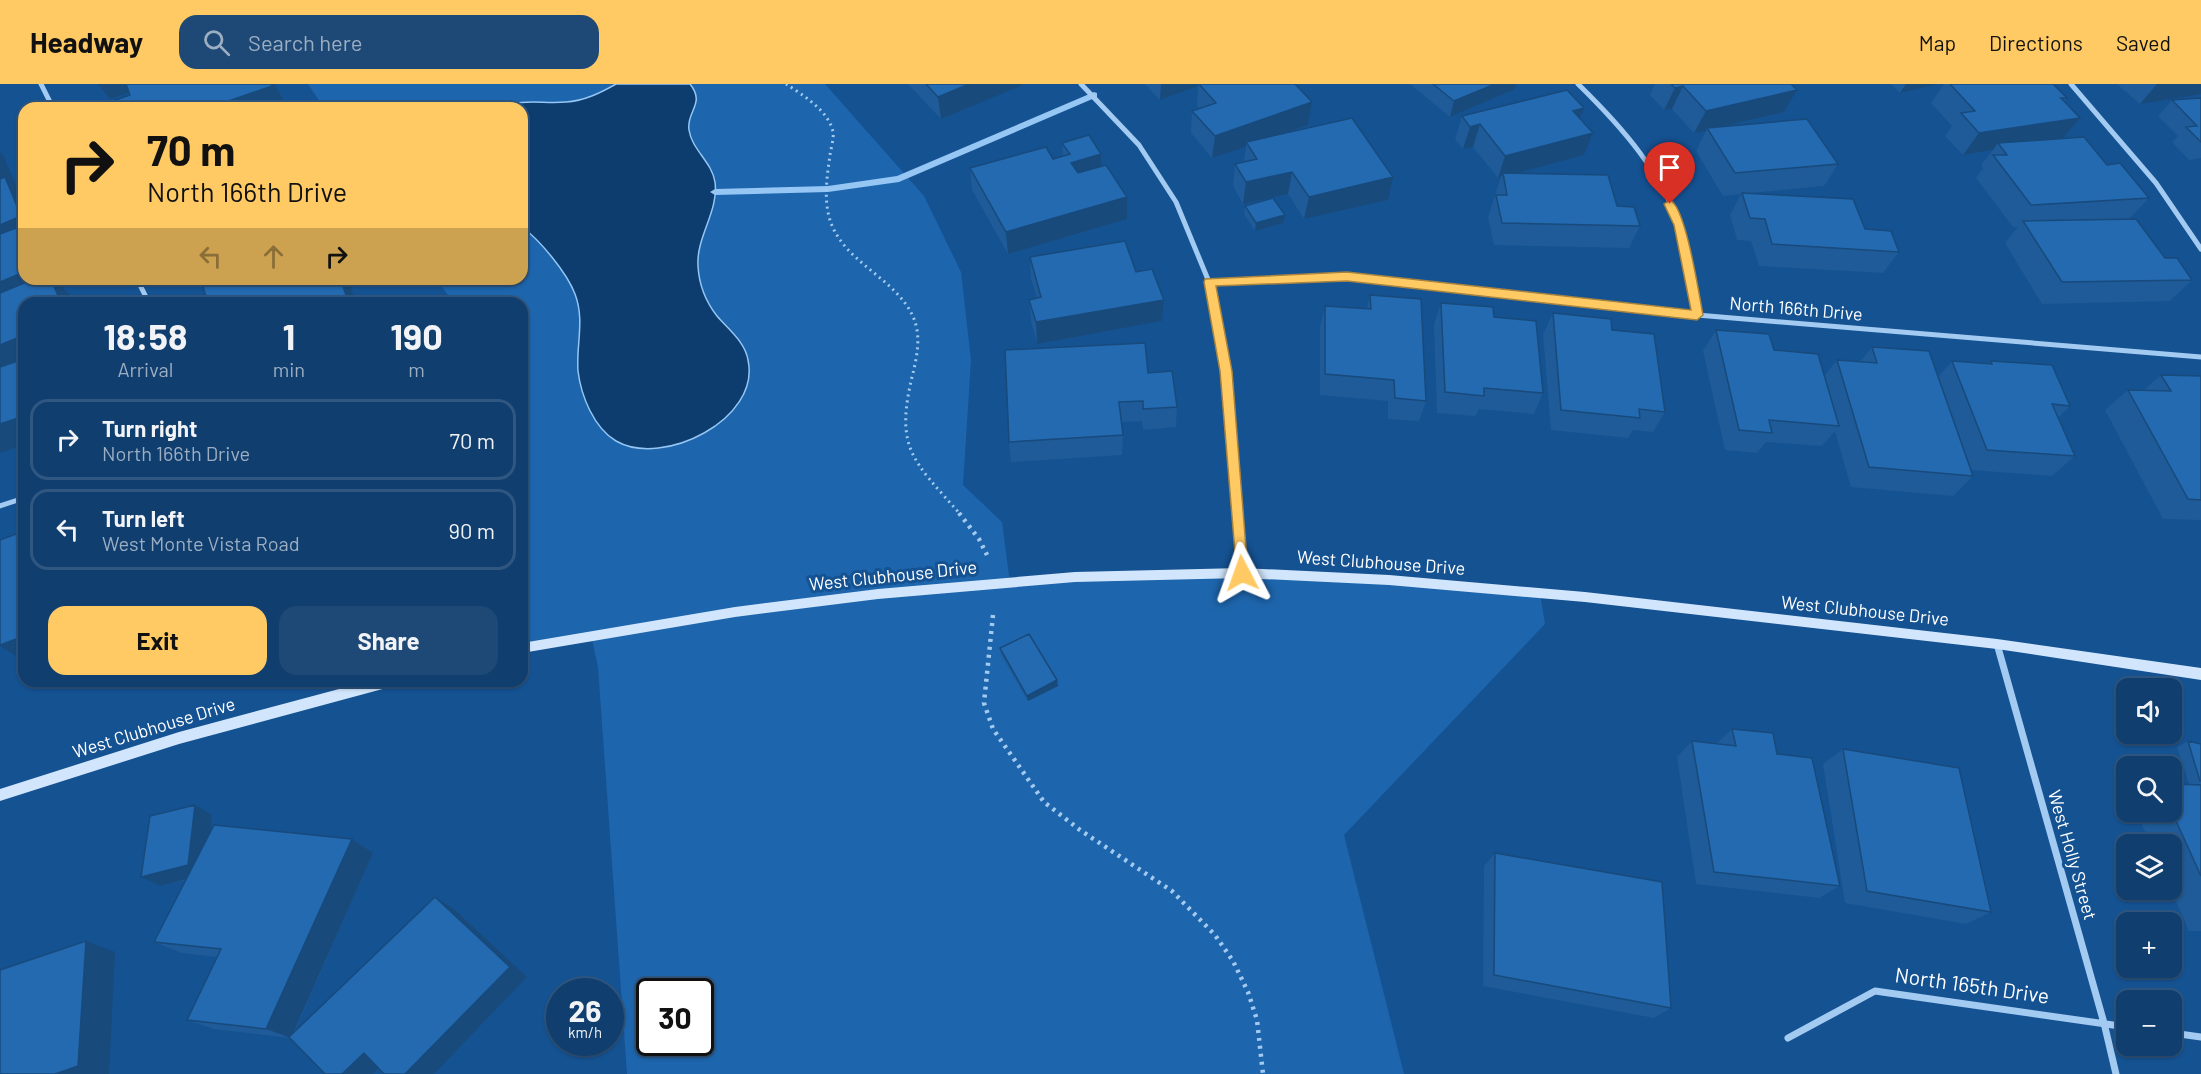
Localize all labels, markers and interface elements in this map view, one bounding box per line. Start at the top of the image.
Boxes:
search box [179,15,599,69]
text: Headway [30,25,143,59]
icon: search [200,26,233,59]
text: Search here [248,29,362,55]
text: Map [1919,30,1956,55]
text: Directions [1989,30,2083,55]
text: Saved [2116,30,2171,55]
text: 70 m [147,124,235,174]
icon: right [48,126,126,204]
pin [1644,142,1695,204]
icon: arrive [1653,151,1686,184]
text: North 166th Drive [147,175,347,207]
icon: left [194,240,227,273]
icon: ahead [257,240,290,273]
icon: right [320,240,353,273]
street label: North 166th Drive [1729,291,1864,325]
text: 18:58 [103,314,187,357]
text: 1 [283,314,295,357]
text: 190 [390,314,443,357]
text: Arrival [117,357,173,381]
text: min [273,357,305,381]
text: m [408,357,425,381]
text: Turn right [102,415,197,441]
icon: right [51,423,84,456]
text: 70 m [450,427,495,453]
text: North 166th Drive [102,441,250,465]
text: Turn left [102,505,185,531]
icon: left [51,513,84,546]
text: 90 m [449,517,495,543]
text: West Monte Vista Road [102,531,300,555]
position arrow [1210,541,1274,605]
street label: West Clubhouse Drive [1296,545,1466,579]
street label: West Clubhouse Drive [808,555,978,595]
street label: West Clubhouse Drive [1780,590,1950,630]
button: Exit [48,606,267,675]
button: Share [279,606,498,675]
map controls [2116,678,2182,1056]
button: sound [2116,678,2182,744]
street label: West Clubhouse Drive [70,692,238,762]
button: search [2116,756,2182,822]
street label: West Holly Street [2044,787,2102,922]
button: layers [2116,834,2182,900]
button: + [2116,912,2182,978]
street label: North 165th Drive [1893,961,2051,1008]
speed limit sign: 30 [636,978,714,1056]
button: − [2116,990,2182,1056]
text: 26 [569,992,601,1028]
text: km/h [568,1023,602,1041]

